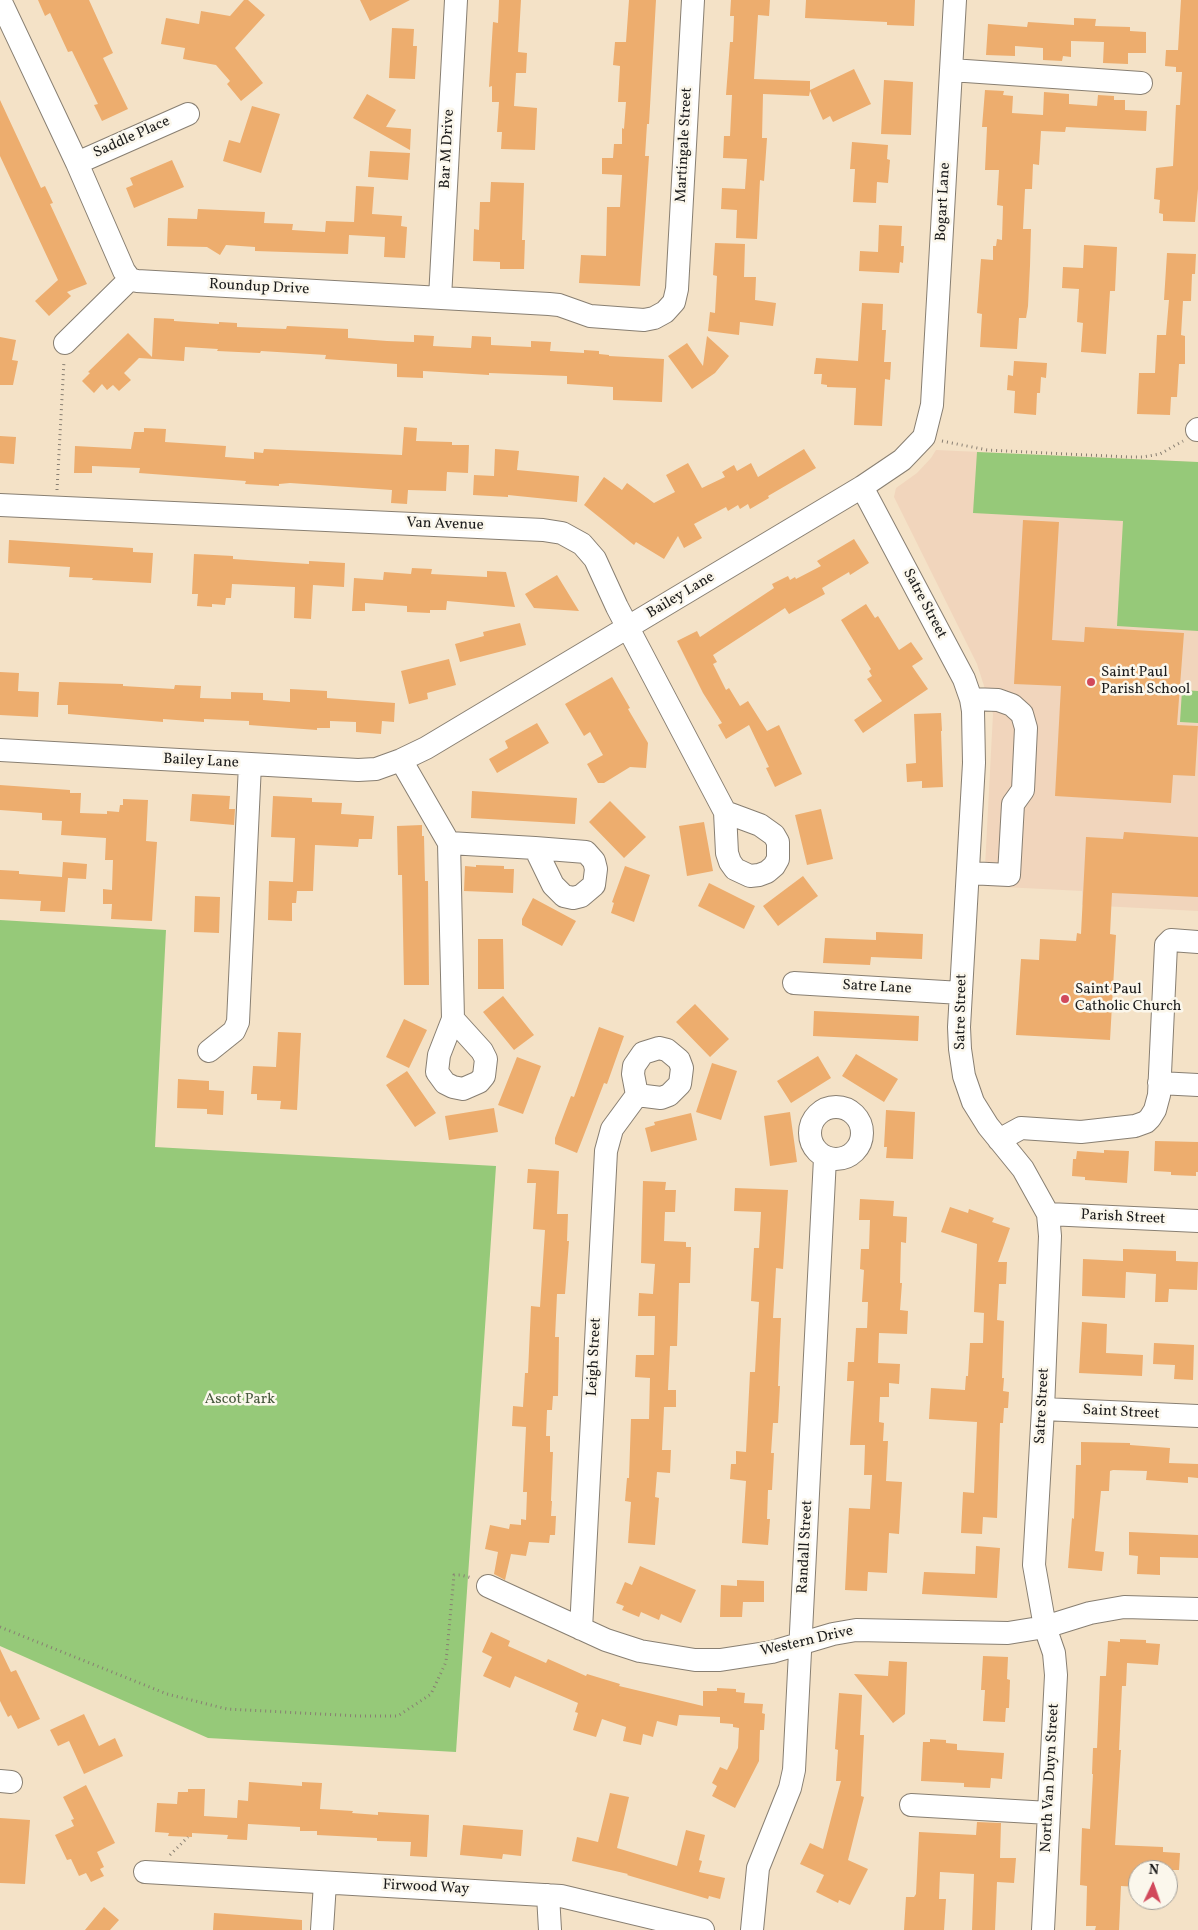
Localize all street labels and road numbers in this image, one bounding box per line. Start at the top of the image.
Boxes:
street label: Martingale Street [673,87,697,203]
street label: Bar M Drive [437,109,459,189]
street label: Saddle Place [91,113,173,163]
street label: Bogart Lane [933,162,955,242]
street label: Roundup Drive [208,276,310,300]
street label: Van Avenue [406,515,484,535]
street label: Satre Street [898,566,950,642]
street label: Bailey Lane [644,569,718,623]
street label: Bailey Lane [163,751,239,773]
street label: Satre Street [952,974,972,1050]
street label: Satre Lane [842,977,912,999]
street label: Parish Street [1080,1207,1166,1229]
street label: Leigh Street [584,1317,606,1397]
street label: Satre Street [1032,1367,1054,1445]
street label: Saint Street [1082,1402,1160,1424]
street label: Randall Street [795,1500,817,1594]
street label: Western Drive [759,1623,855,1661]
street label: North Van Duyn Street [1038,1703,1064,1853]
street label: Firwood Way [382,1877,470,1899]

